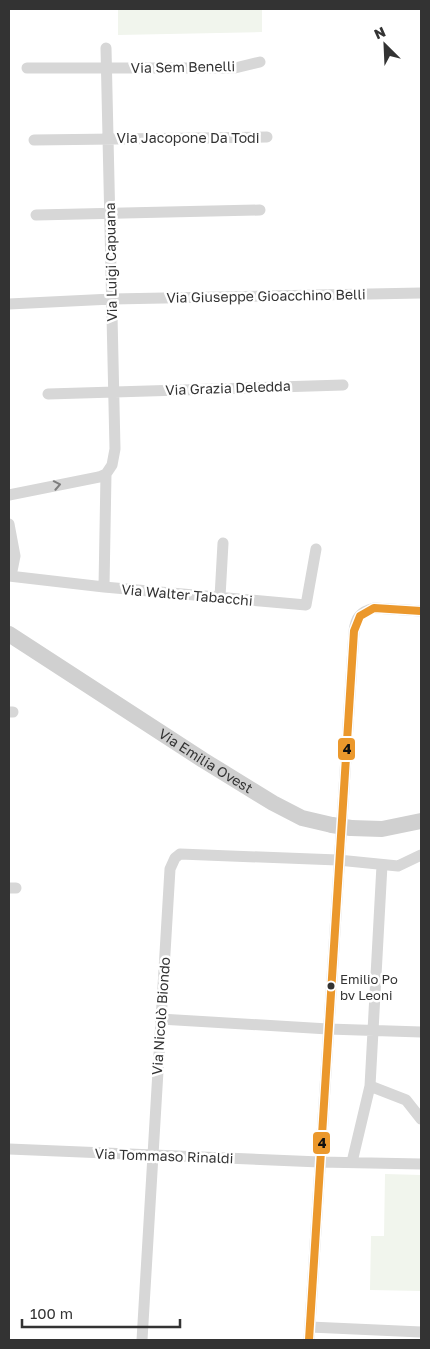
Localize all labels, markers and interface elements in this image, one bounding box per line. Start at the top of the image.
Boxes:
north arrow [360,20,410,70]
text: N [371,23,388,43]
street label: Via Sem Benelli [131,57,235,76]
street label: Via Jacopone Da Todi [117,129,259,146]
street label: Via Luigi Capuana [101,202,120,322]
street label: Via Giuseppe Gioacchino Belli [166,285,366,306]
street label: Via Grazia Deledda [165,377,291,398]
one-way arrow [52,481,61,491]
street label: Via Walter Tabacchi [121,580,253,609]
street label: Via Emilia Ovest [156,724,256,796]
line badge: 4 [337,737,356,761]
text: 4 [343,740,352,757]
street label: Via Nicolò Biondo [148,956,173,1076]
place label: Emilio Po bv Leoni [340,971,398,1003]
marker: Emilio Po bv Leoni [326,981,336,991]
line badge: 4 [312,1131,331,1155]
text: 4 [318,1134,327,1151]
street label: Via Tommaso Rinaldi [94,1145,234,1166]
scale bar [22,1296,180,1328]
text: 100 m [30,1304,73,1322]

